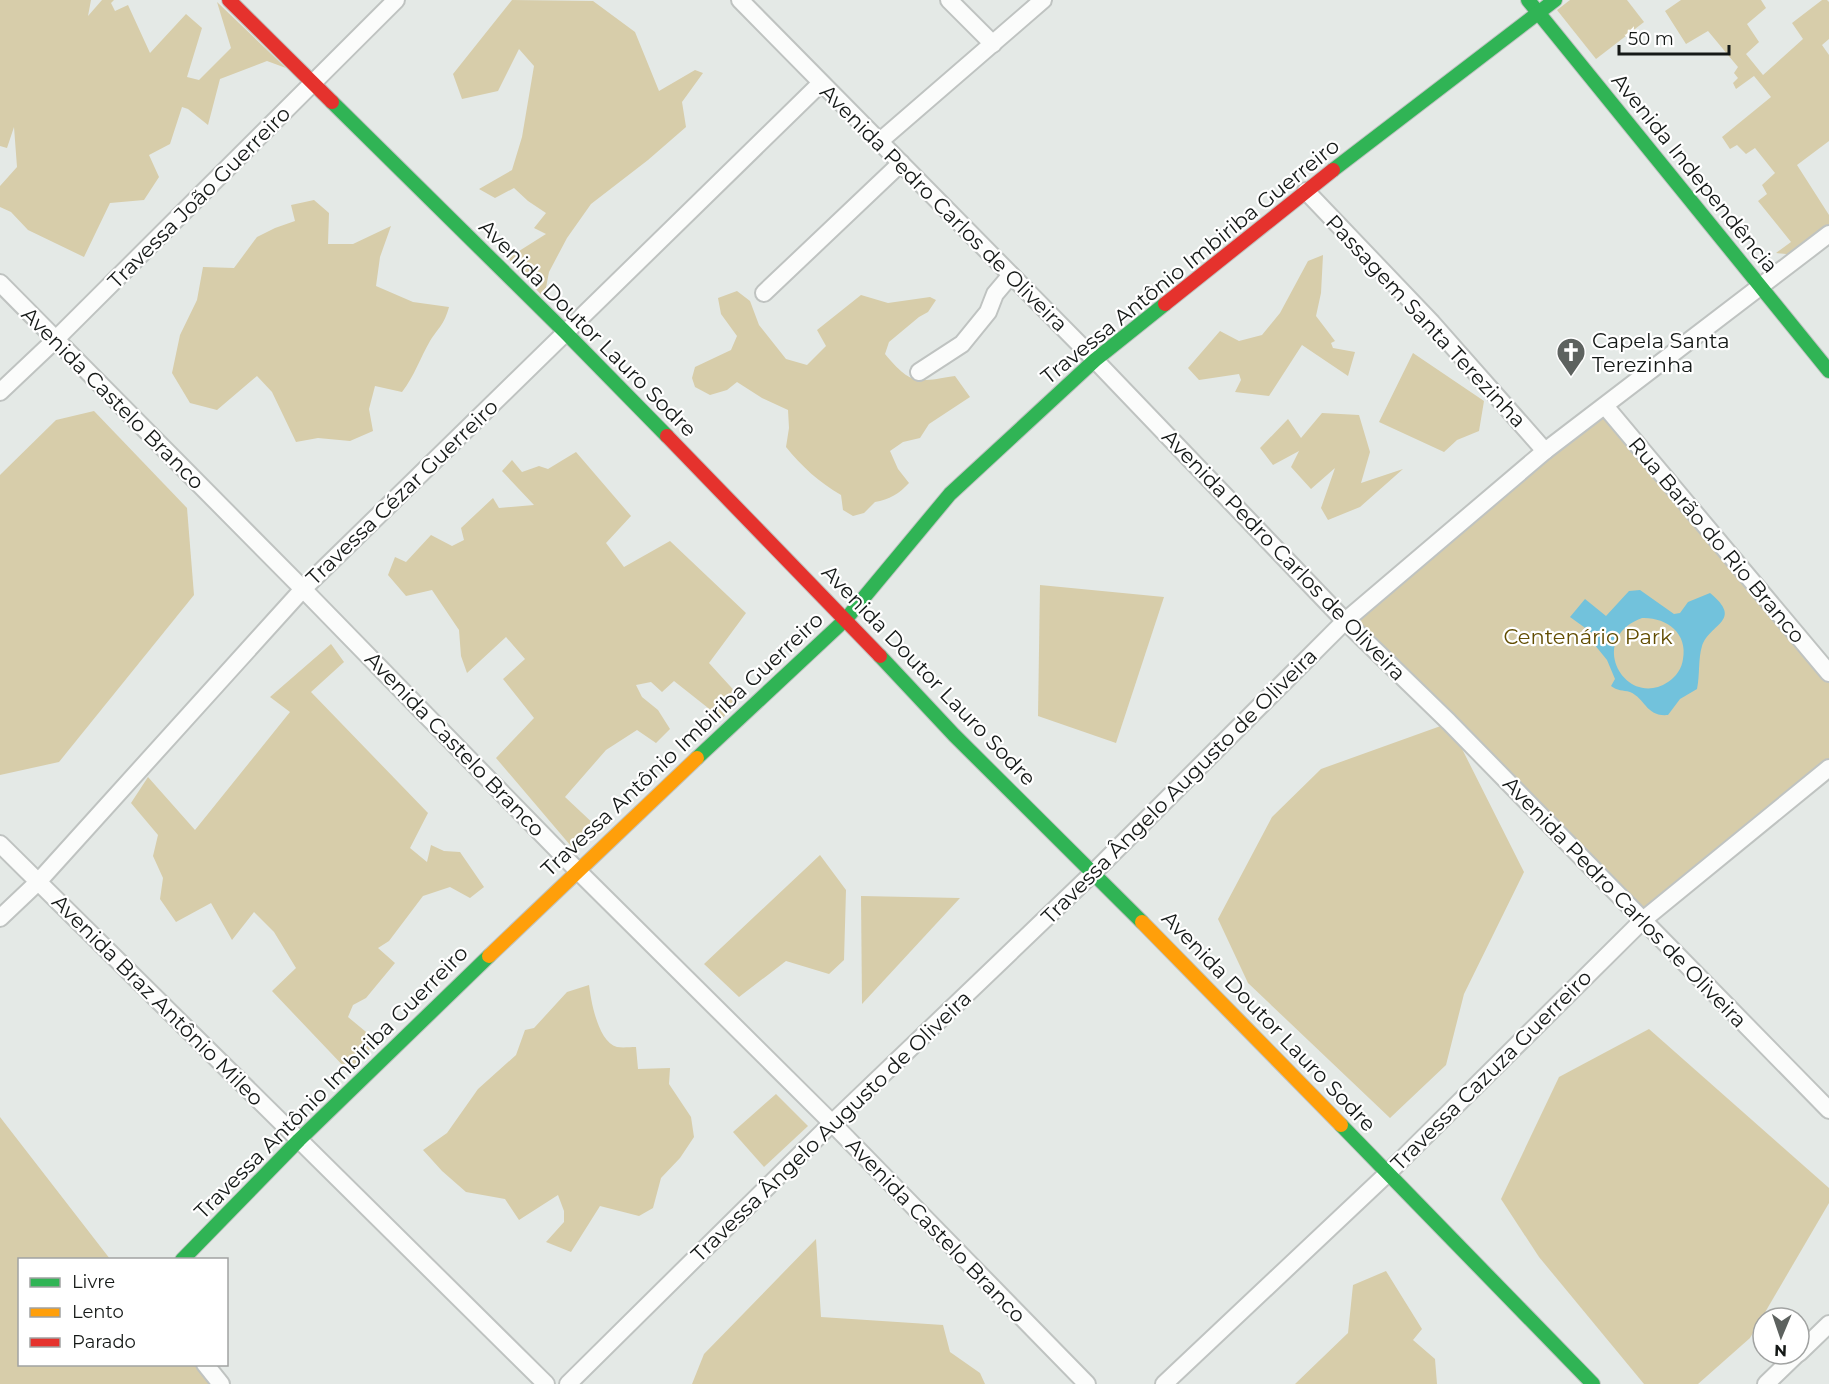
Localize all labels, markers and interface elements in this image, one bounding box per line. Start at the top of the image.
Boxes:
scale bar [1619,18,1728,56]
text: 50 m [1628,28,1674,50]
street label: Avenida Independência [1607,68,1783,278]
street label: Avenida Pedro Carlos de Oliveira [815,79,1073,337]
street label: Travessa João Guerreiro [103,101,295,293]
street label: Travessa Antônio Imbiriba Guerreiro [1036,133,1344,389]
street label: Passagem Santa Terezinha [1321,209,1531,433]
street label: Avenida Doutor Lauro Sodre [474,214,702,442]
street label: Avenida Castelo Branco [17,302,209,494]
place label: Capela Santa Terezinha [1592,328,1730,377]
church icon: Capela Santa Terezinha [1555,336,1587,378]
street label: Travessa Cézar Guerreiro [301,394,503,590]
street label: Avenida Pedro Carlos de Oliveira [1157,424,1411,686]
street label: Rua Barão do Rio Branco [1623,432,1811,648]
street label: Avenida Doutor Lauro Sodre [817,560,1041,790]
street label: Travessa Antônio Imbiriba Guerreiro [536,607,828,881]
park label: Centenário Park [1503,624,1673,649]
street label: Travessa Ângelo Augusto de Oliveira [1036,643,1322,929]
street label: Avenida Castelo Branco [360,646,550,842]
street label: Avenida Pedro Carlos de Oliveira [1498,771,1752,1033]
street label: Avenida Braz Antônio Mileo [47,889,269,1111]
street label: Avenida Doutor Lauro Sodre [1157,906,1381,1136]
street label: Travessa Antônio Imbiriba Guerreiro [189,940,473,1224]
street label: Travessa Cazuza Guerreiro [1386,965,1596,1175]
street label: Travessa Ângelo Augusto de Oliveira [686,985,976,1267]
street label: Avenida Castelo Branco [841,1132,1031,1328]
legend [18,1258,228,1366]
text: Livre [72,1271,115,1293]
text: Lento [72,1301,124,1323]
north arrow [1751,1306,1811,1366]
text: Parado [72,1331,136,1353]
text: N [1774,1341,1787,1360]

